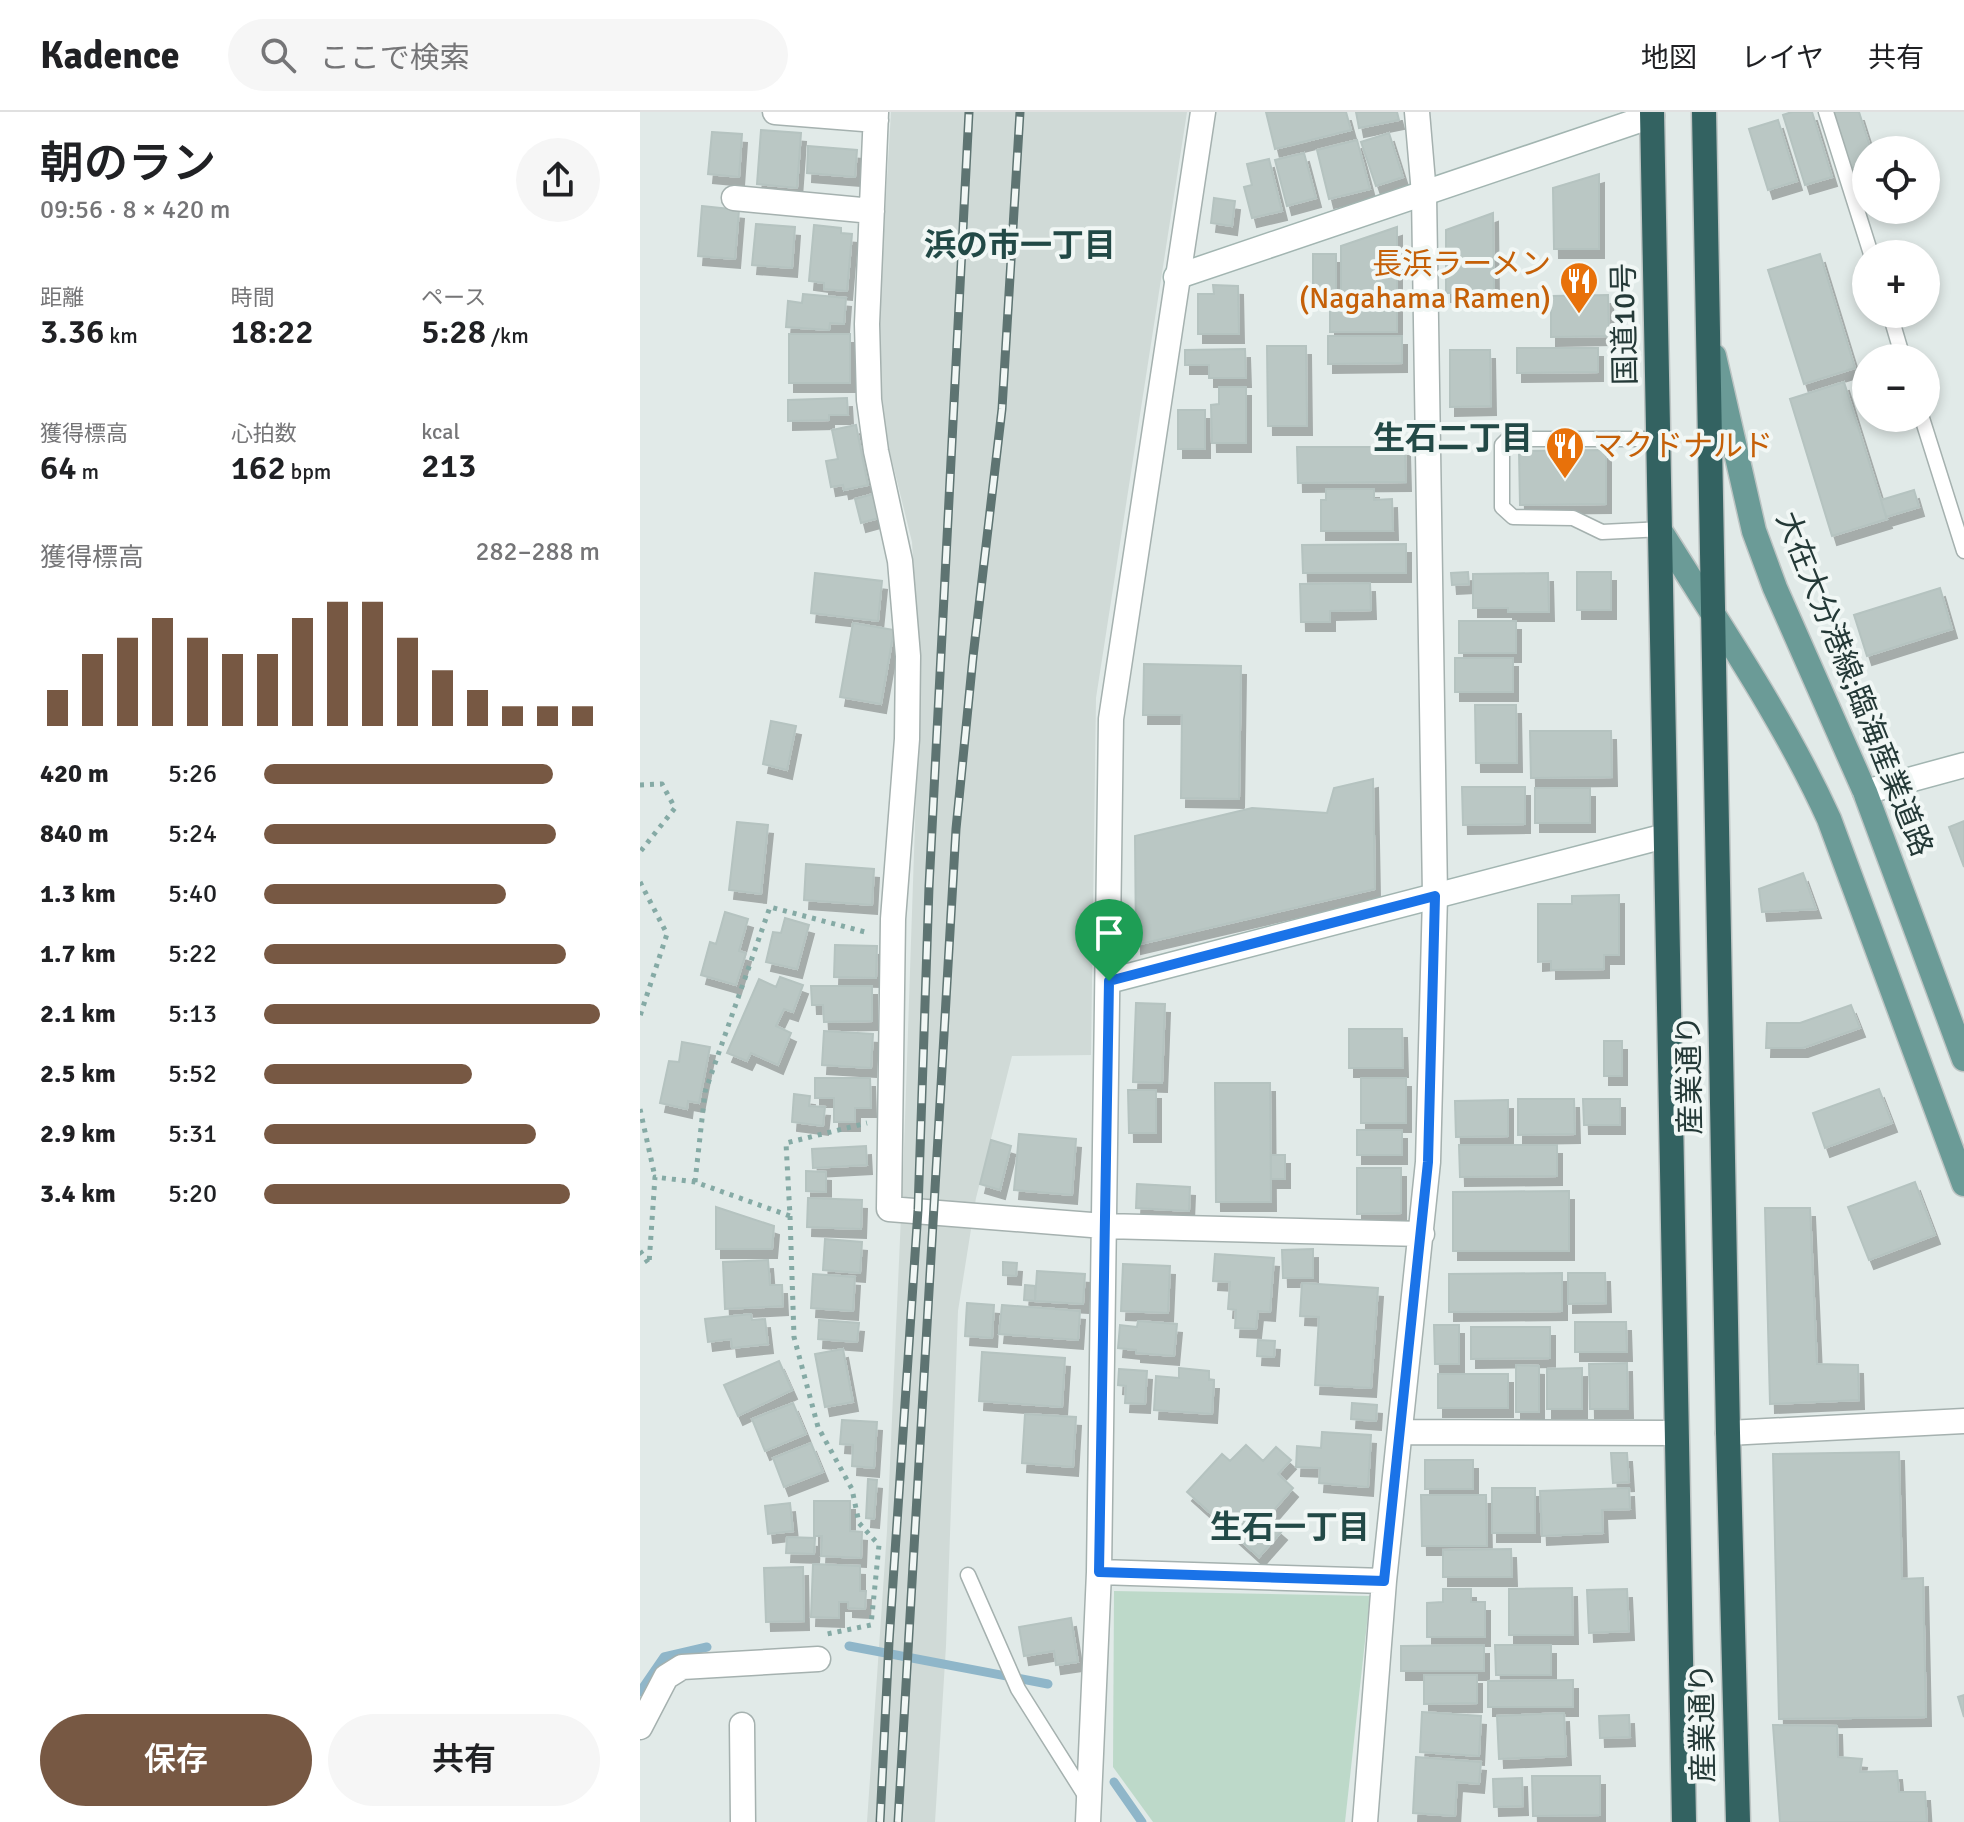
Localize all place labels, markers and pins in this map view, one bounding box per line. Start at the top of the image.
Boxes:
place label: 長浜ラーメン (Nagahama Ramen) [1299,246,1551,317]
restaurant icon: 長浜ラーメン (Nagahama Ramen) [1558,260,1600,315]
restaurant icon: マクドナルド [1544,425,1586,480]
place label: マクドナルド [1593,428,1773,465]
pin [1075,899,1143,981]

